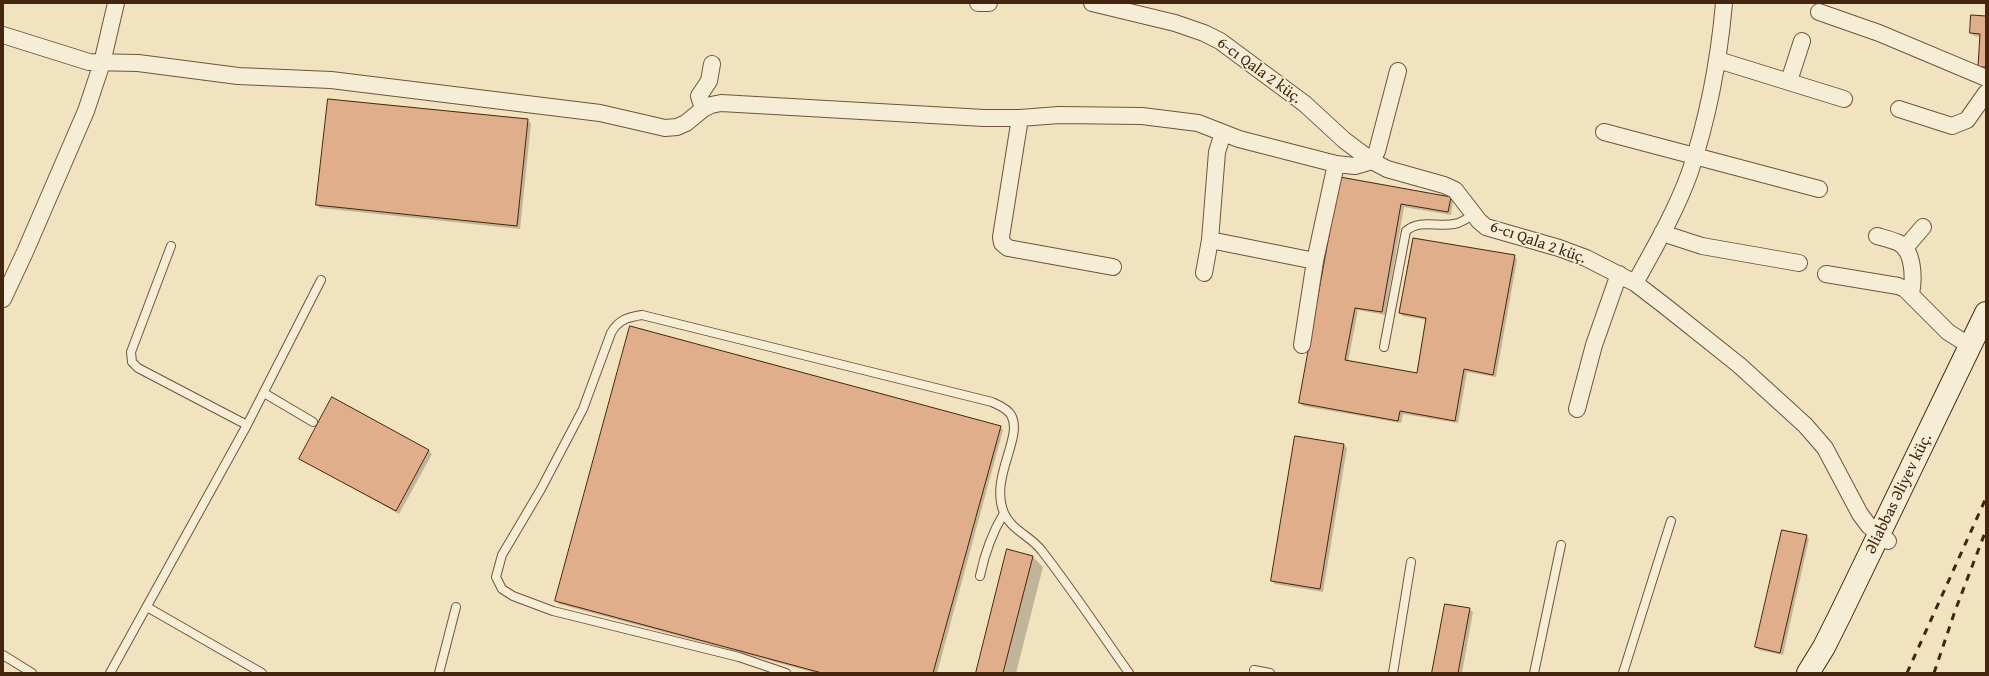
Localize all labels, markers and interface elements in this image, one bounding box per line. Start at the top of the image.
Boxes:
street label: 6-cı Qala 2 küç. [1213,34,1305,108]
street label: 6-cı Qala 2 küç. [1488,218,1588,268]
street label: Əliabbas Əliyev küç. [1862,431,1936,557]

